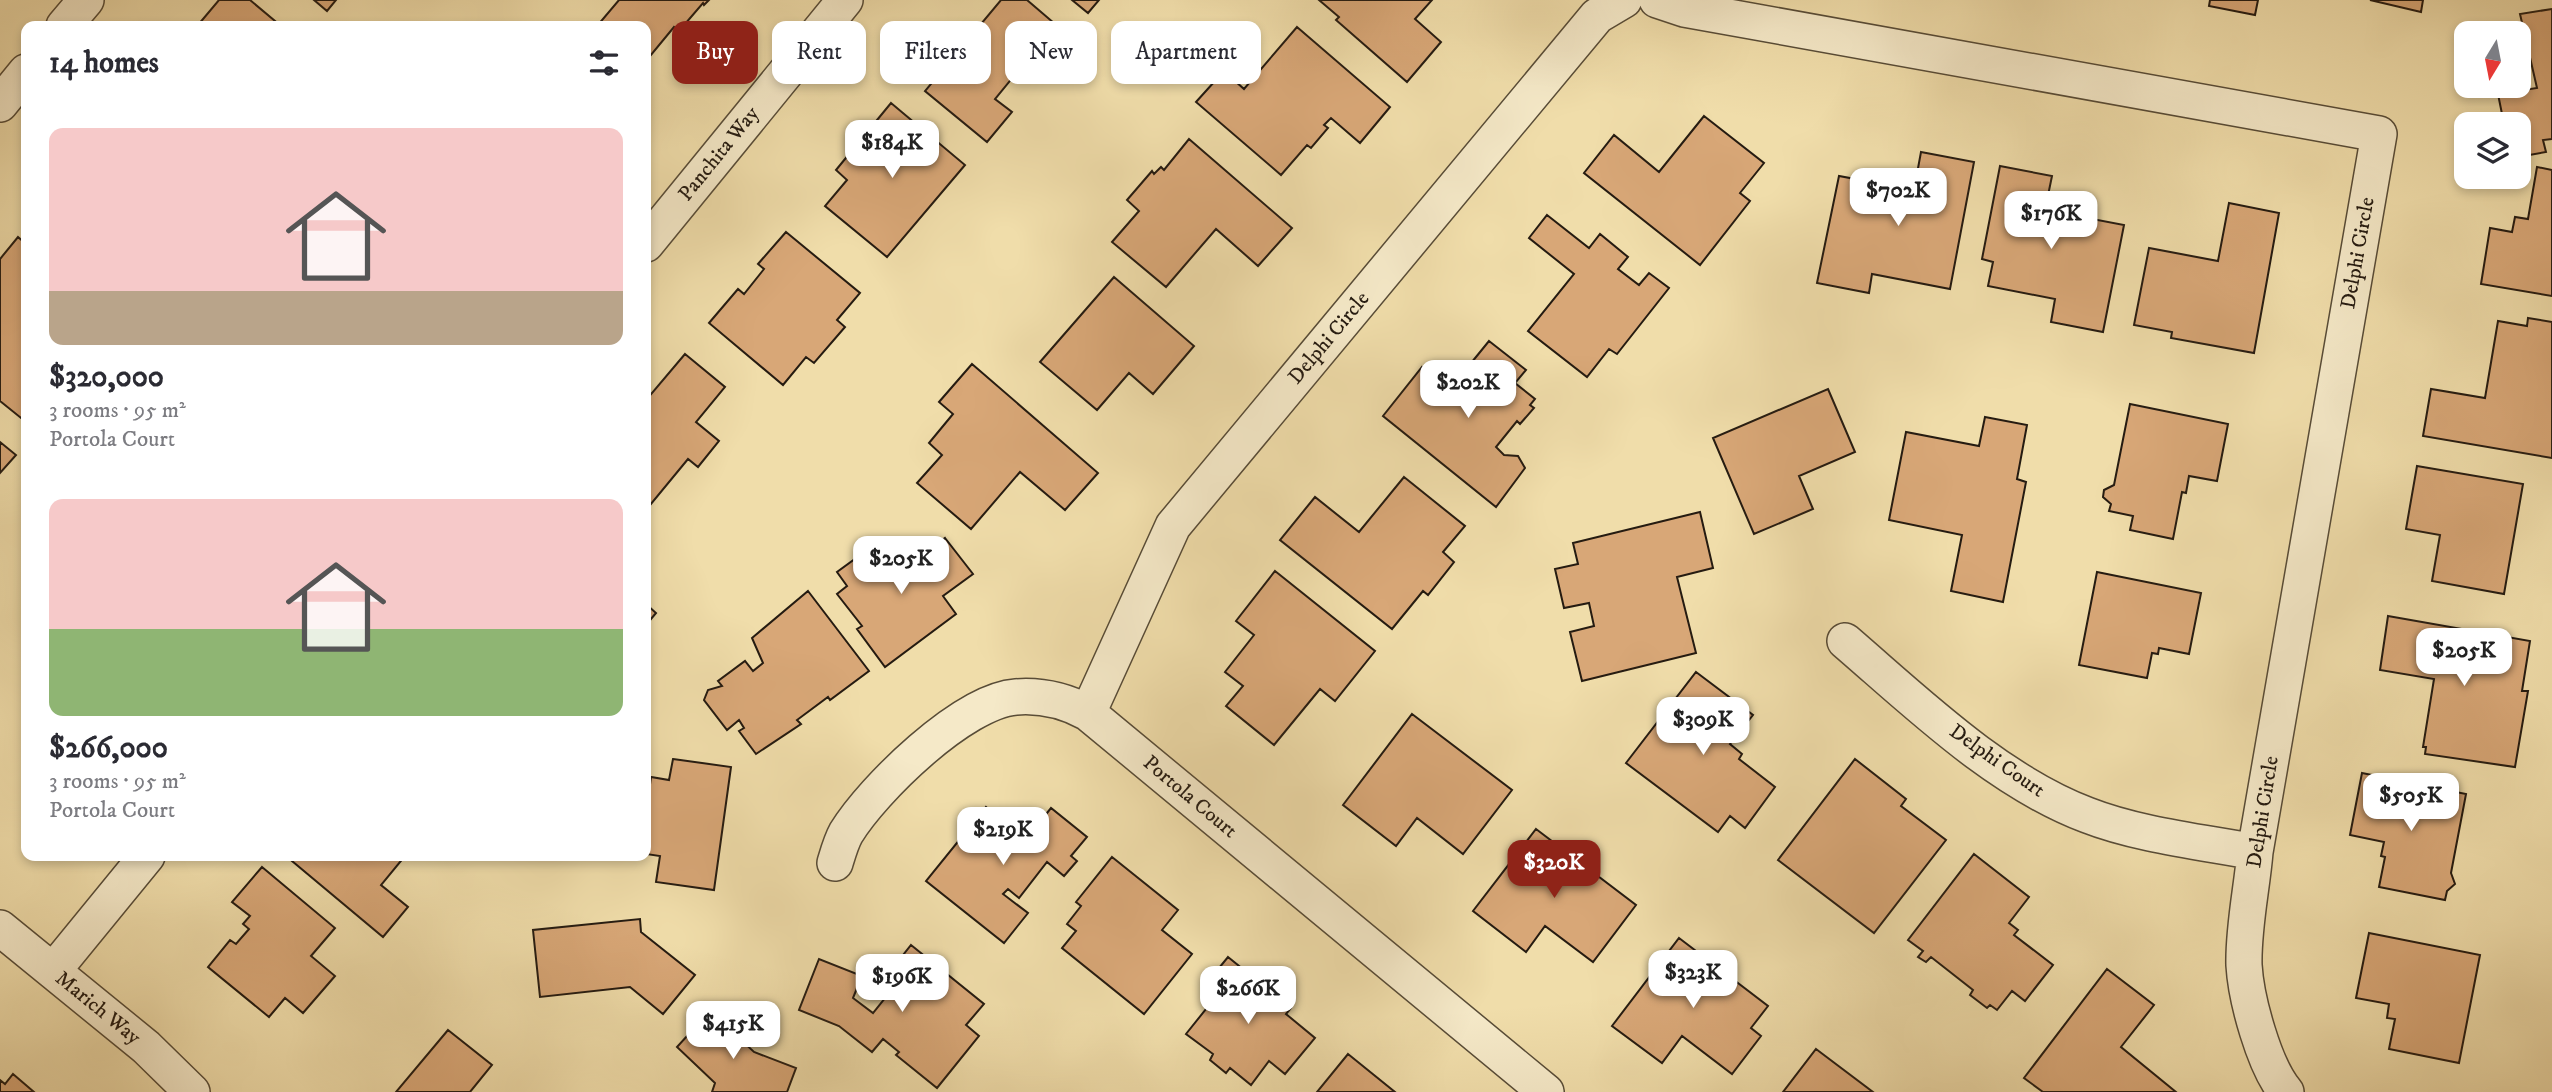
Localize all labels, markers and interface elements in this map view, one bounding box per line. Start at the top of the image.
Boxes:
chip: Buy [672,21,758,84]
chip: Rent [772,21,866,84]
chip: Filters [880,21,991,84]
chip: New [1005,21,1097,84]
chip: Apartment [1111,21,1261,84]
north arrow [2454,21,2530,98]
map controls [2454,21,2531,189]
icon: filters [585,44,623,82]
text: 14 homes [49,45,159,82]
street label: Panchita Way [673,101,766,207]
button: layers [2454,112,2531,189]
pin: $184K [843,120,941,180]
text: $184K [861,128,923,157]
pin: $702K [1849,168,1947,228]
icon: home [273,173,399,299]
text: $702K [1866,176,1930,205]
pin: $176K [2002,191,2100,251]
street label: Delphi Circle [2335,195,2381,311]
text: $176K [2020,199,2082,228]
street label: Delphi Circle [1283,286,1375,390]
text: $320,000 [49,359,164,396]
pin: $202K [1419,360,1517,420]
text: $202K [1436,368,1500,397]
text: 3 rooms · 95 m² [49,396,186,425]
text: Portola Court [49,425,175,454]
pin: $205K [852,536,950,596]
icon: home [273,544,399,670]
text: $205K [869,544,933,573]
pin: $205K [2415,628,2513,688]
text: $205K [2432,636,2496,665]
pin: $309K [1654,698,1752,757]
text: $309K [1672,705,1734,734]
street label: Delphi Court [1944,719,2050,804]
text: $266,000 [49,730,168,767]
street label: Portola Court [1138,750,1243,844]
street label: Delphi Circle [2241,754,2285,870]
text: 3 rooms · 95 m² [49,767,186,796]
pin: $505K [2362,774,2460,833]
text: $505K [2379,781,2443,810]
text: Portola Court [49,796,175,825]
pin: $219K [954,808,1052,867]
text: $219K [973,815,1033,844]
pin: $320K [1505,841,1603,900]
text: $320K [1524,848,1584,877]
pin: $323K [1644,950,1742,1010]
pin: $196K [853,954,951,1014]
text: $323K [1664,958,1722,987]
text: $196K [872,962,932,991]
street label: Marich Way [50,966,147,1051]
pin: $266K [1199,967,1297,1026]
text: $266K [1216,974,1280,1003]
pin: $415K [684,1002,782,1061]
text: $415K [702,1009,764,1038]

